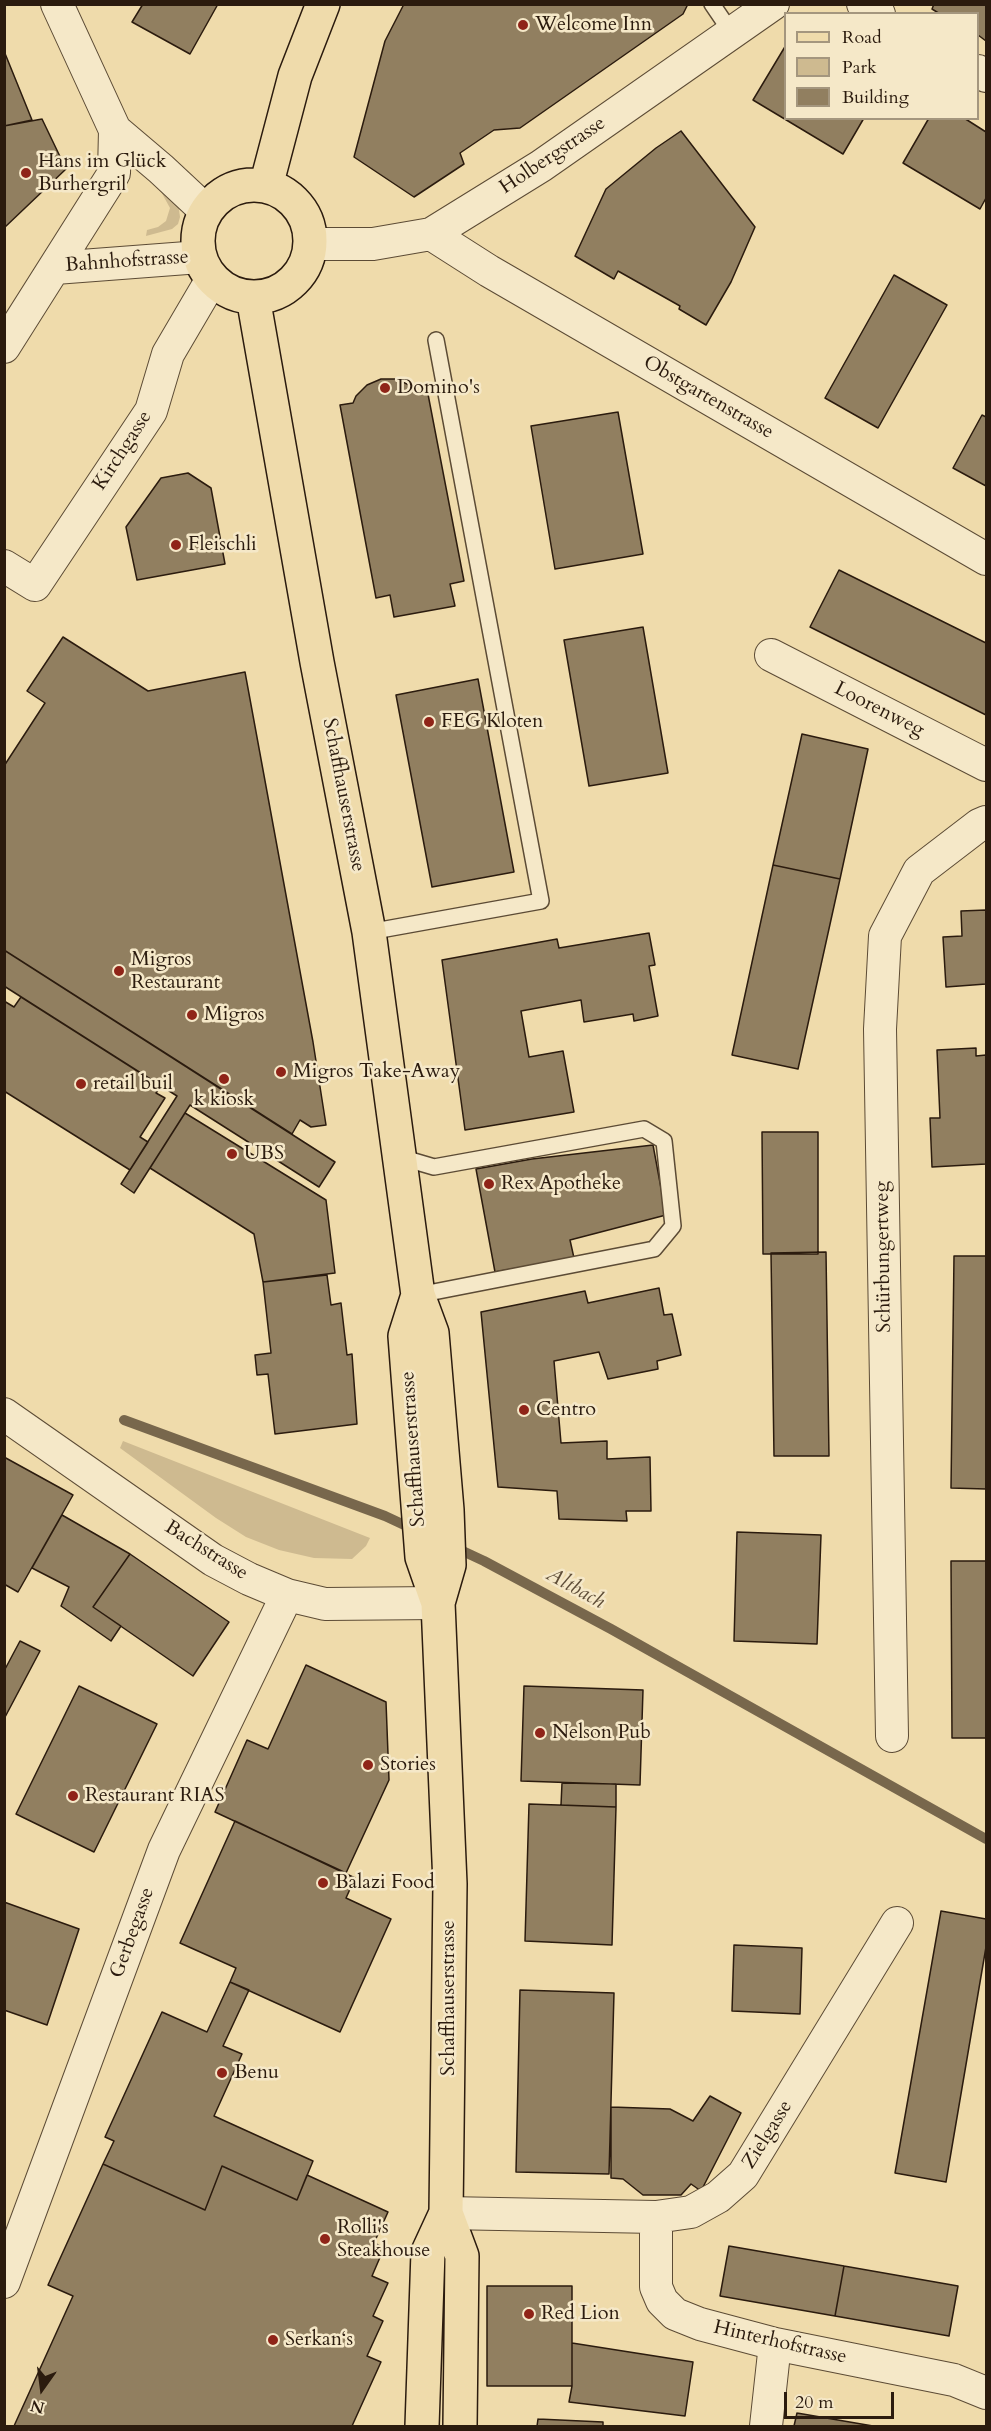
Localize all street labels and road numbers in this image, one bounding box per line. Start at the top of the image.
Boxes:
street label: Holbergstrasse [496,112,610,200]
street label: Bahnhofstrasse [64,246,190,278]
street label: Obstgartenstrasse [639,351,777,445]
street label: Kirchgasse [88,407,158,495]
street label: Loorenweg [830,677,928,743]
street label: Schaffhauserstrasse [316,716,370,874]
street label: Schürbungertweg [871,1181,897,1333]
street label: Schaffhauserstrasse [397,1370,431,1528]
street label: Bachstrasse [160,1516,252,1586]
street label: Gerbegasse [106,1885,160,1981]
street label: Schaffhauserstrasse [437,1920,461,2076]
street label: Zielgasse [738,2096,798,2174]
street label: Hinterhofstrasse [711,2316,849,2370]

